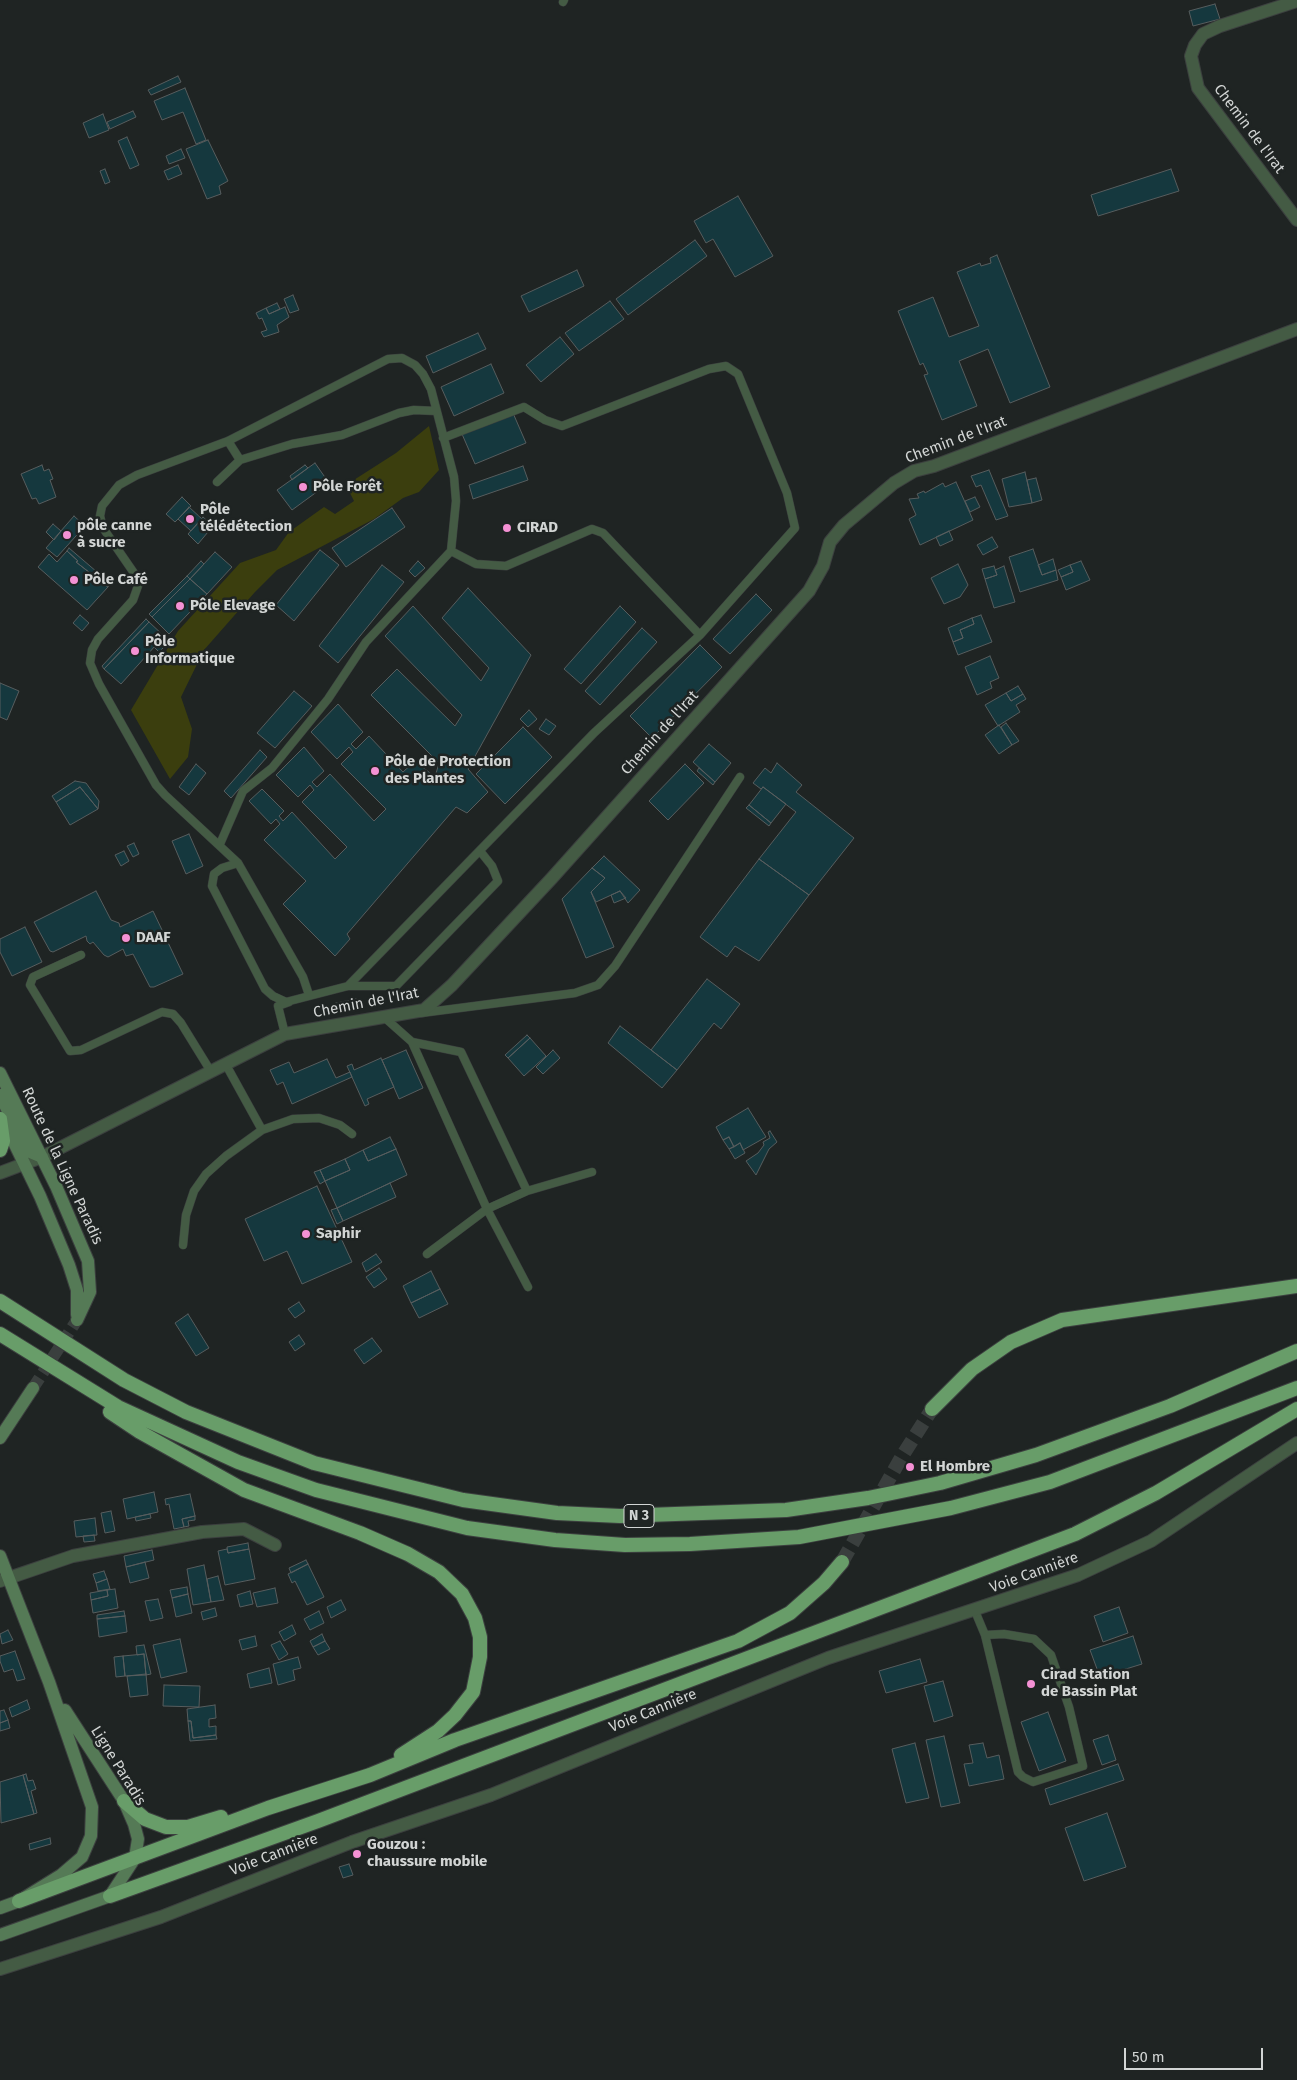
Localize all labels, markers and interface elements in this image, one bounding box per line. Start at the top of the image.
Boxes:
street label: Chemin de l'Irat [1210,81,1288,177]
street label: Chemin de l'Irat [903,412,1009,468]
place label: Pôle Forêt [313,478,382,496]
marker: Pôle Forêt [297,481,309,493]
place label: Pôle télédétection [200,501,292,536]
marker: Pôle télédétection [184,513,196,525]
place label: pôle canne à sucre [77,517,152,552]
place label: CIRAD [517,519,558,537]
marker: CIRAD [501,522,513,534]
marker: pôle canne à sucre [61,529,73,541]
place label: Pôle Café [84,571,148,589]
marker: Pôle Café [68,574,80,586]
place label: Pôle Elevage [190,597,275,615]
marker: Pôle Elevage [174,600,186,612]
place label: Pôle Informatique [145,633,235,668]
marker: Pôle Informatique [129,645,141,657]
street label: Chemin de l'Irat [618,687,702,779]
place label: Pôle de Protection des Plantes [385,753,511,788]
marker: Pôle de Protection des Plantes [369,765,381,777]
place label: DAAF [136,929,171,947]
marker: DAAF [120,932,132,944]
street label: Chemin de l'Irat [312,984,420,1022]
street label: Route de la Ligne Paradis [18,1085,106,1247]
place label: Saphir [316,1225,361,1243]
marker: Saphir [300,1228,312,1240]
place label: El Hombre [920,1458,990,1476]
marker: El Hombre [904,1461,916,1473]
road number: N 3 [624,1504,654,1528]
street label: Voie Cannière [987,1549,1081,1597]
place label: Cirad Station de Bassin Plat [1041,1666,1137,1701]
marker: Cirad Station de Bassin Plat [1025,1678,1037,1690]
street label: Voie Cannière [607,1685,699,1737]
street label: Ligne Paradis [86,1723,150,1809]
street label: Voie Cannière [227,1830,321,1880]
place label: Gouzou : chaussure mobile [367,1836,487,1871]
marker: Gouzou : chaussure mobile [351,1848,363,1860]
scale bar [1127,2038,1266,2070]
text: 50 m [1132,2048,1165,2066]

